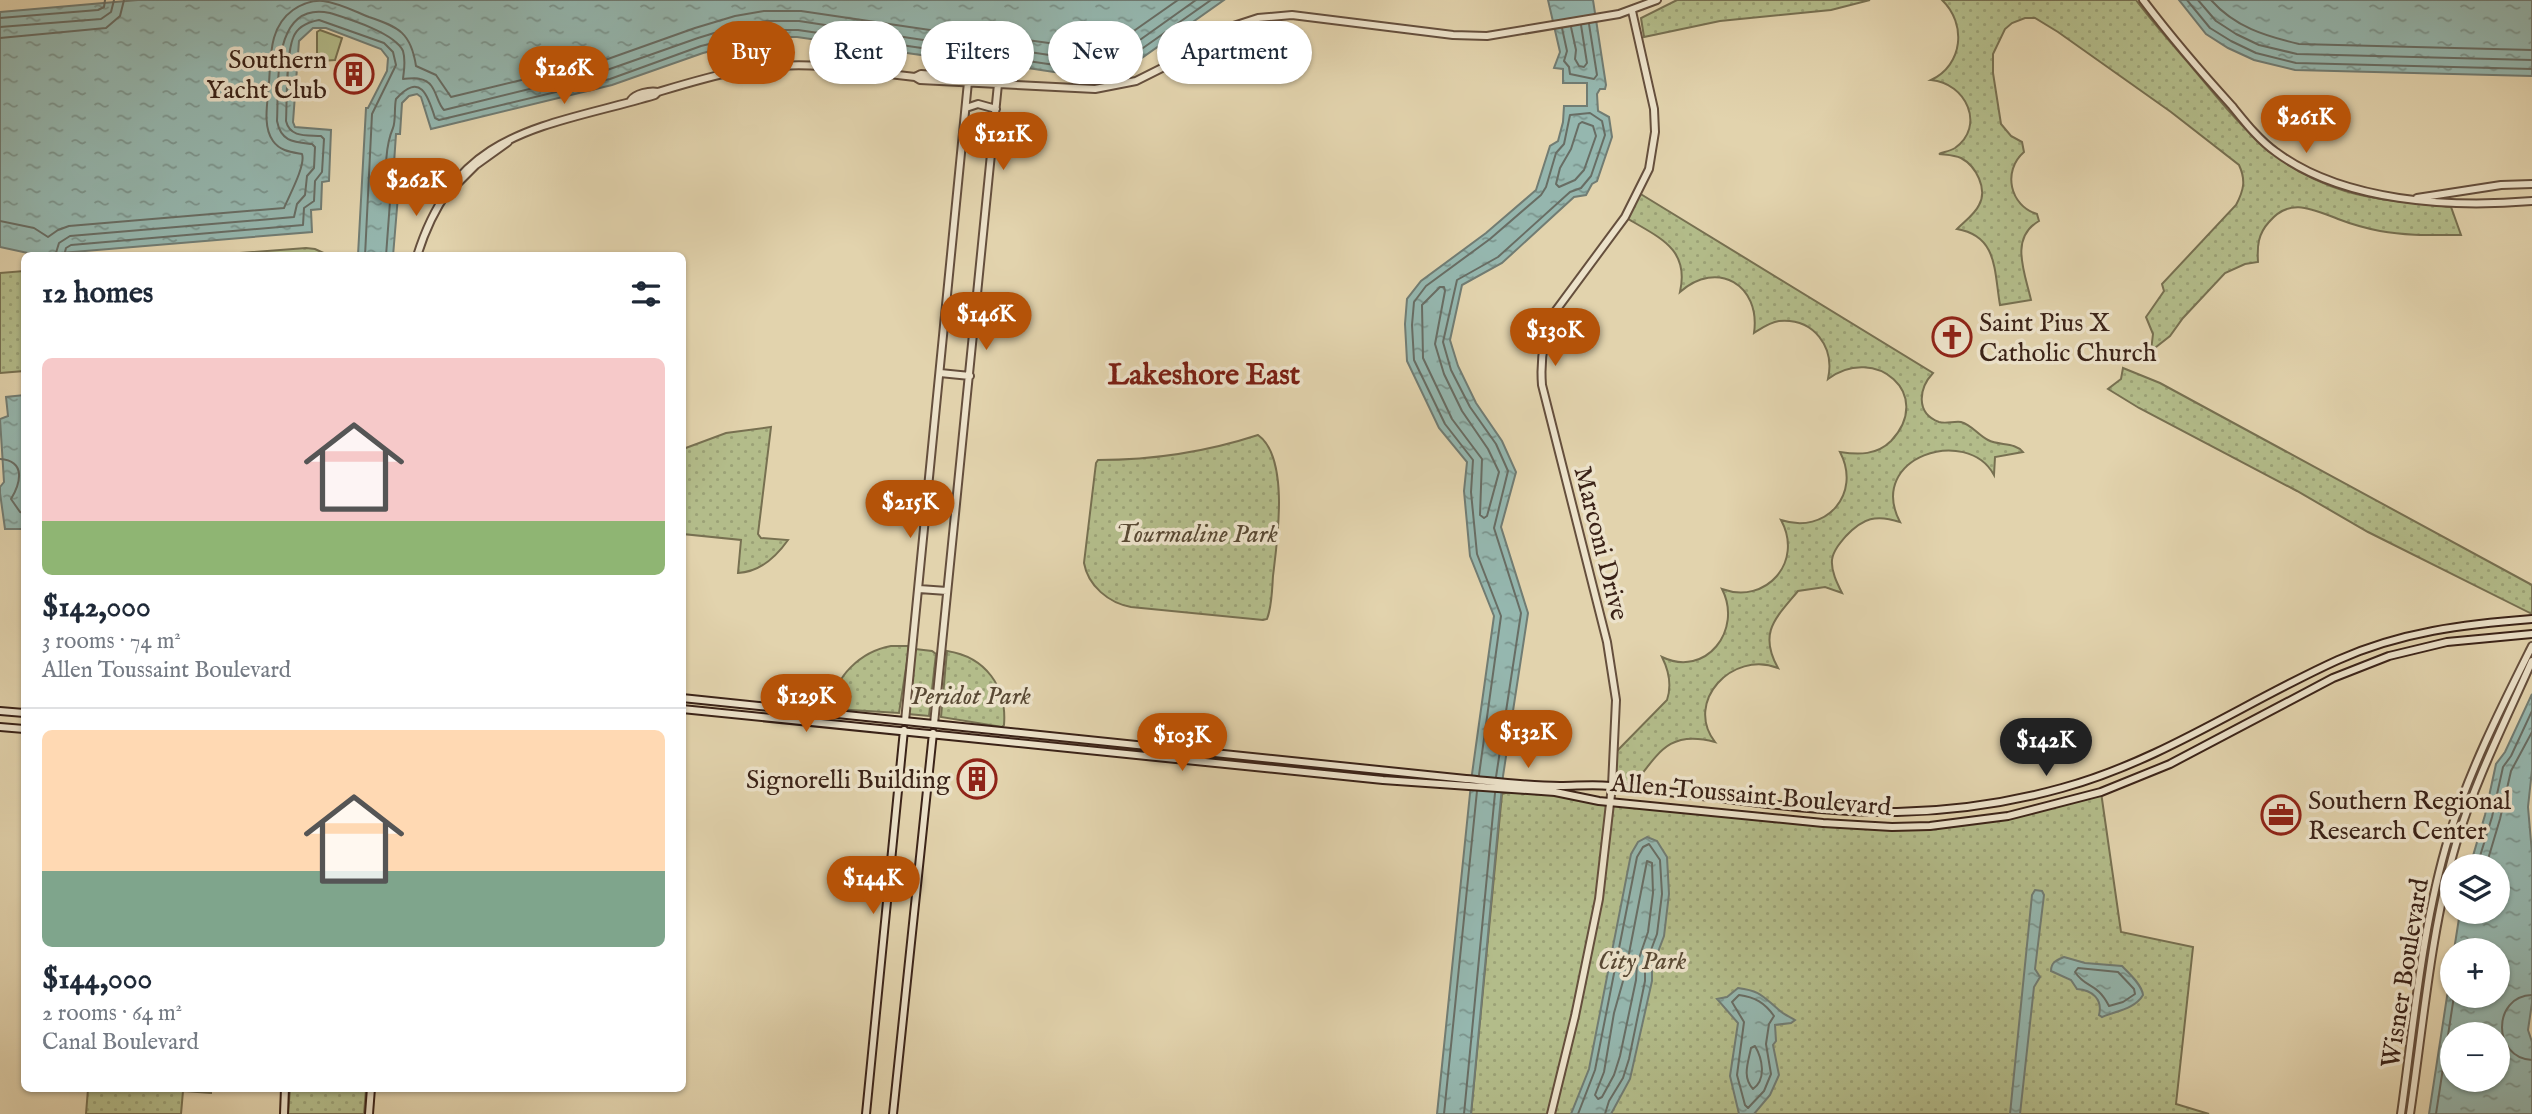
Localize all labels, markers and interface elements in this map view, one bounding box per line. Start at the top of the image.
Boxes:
chip: Buy [707,21,795,84]
chip: Rent [809,21,907,84]
chip: Filters [921,21,1034,84]
chip: New [1048,21,1143,84]
chip: Apartment [1157,21,1312,84]
place label: Southern Yacht Club [206,44,327,107]
pin: $126K [515,46,613,106]
building icon: Southern Yacht Club [333,53,375,95]
text: $126K [535,54,593,83]
pin: $261K [2257,96,2355,155]
text: $261K [2277,103,2335,132]
pin: $121K [954,113,1052,172]
text: $121K [974,120,1032,149]
pin: $262K [367,158,465,218]
text: $262K [386,166,446,195]
text: 12 homes [42,275,153,313]
icon: filters [627,275,665,313]
pin: $146K [937,292,1035,352]
text: $146K [957,300,1015,329]
place label: Saint Pius X Catholic Church [1979,307,2157,370]
pin: $130K [1506,308,1604,368]
text: $130K [1526,316,1584,345]
church icon: Saint Pius X Catholic Church [1931,316,1973,358]
district label: Lakeshore East [1108,357,1301,395]
icon: home [291,404,417,530]
street label: Marconi Drive [1566,463,1636,624]
pin: $215K [861,480,959,540]
text: $215K [881,488,939,517]
park label: Tourmaline Park [1116,518,1279,551]
text: $142,000 [42,589,151,627]
text: 3 rooms · 74 m² [42,627,181,656]
text: Allen Toussaint Boulevard [42,656,291,685]
pin: $129K [757,674,855,734]
park label: Peridot Park [911,680,1032,713]
text: $129K [777,682,835,711]
pin: $132K [1479,710,1577,770]
pin: $103K [1133,714,1231,773]
text: $132K [1499,718,1557,747]
pin: $142K [1997,718,2095,778]
text: $103K [1153,721,1211,750]
text: $142K [2016,726,2076,755]
building icon: Signorelli Building [956,758,998,800]
place label: Signorelli Building [746,764,951,797]
street label: Allen Toussaint Boulevard [1608,767,1893,824]
icon: home [291,776,417,902]
place label: Southern Regional Research Center [2308,785,2512,848]
office icon: Southern Regional Research Center [2260,794,2302,836]
map controls [2440,854,2510,1092]
button: layers [2440,854,2510,924]
pin: $144K [824,856,922,916]
text: $144K [843,864,903,893]
street label: Wisner Boulevard [2374,876,2437,1070]
button: + [2440,938,2510,1008]
park label: City Park [1598,945,1687,978]
text: $144,000 [42,961,152,999]
text: 2 rooms · 64 m² [42,999,182,1028]
button: − [2440,1022,2510,1092]
text: Canal Boulevard [42,1028,199,1057]

